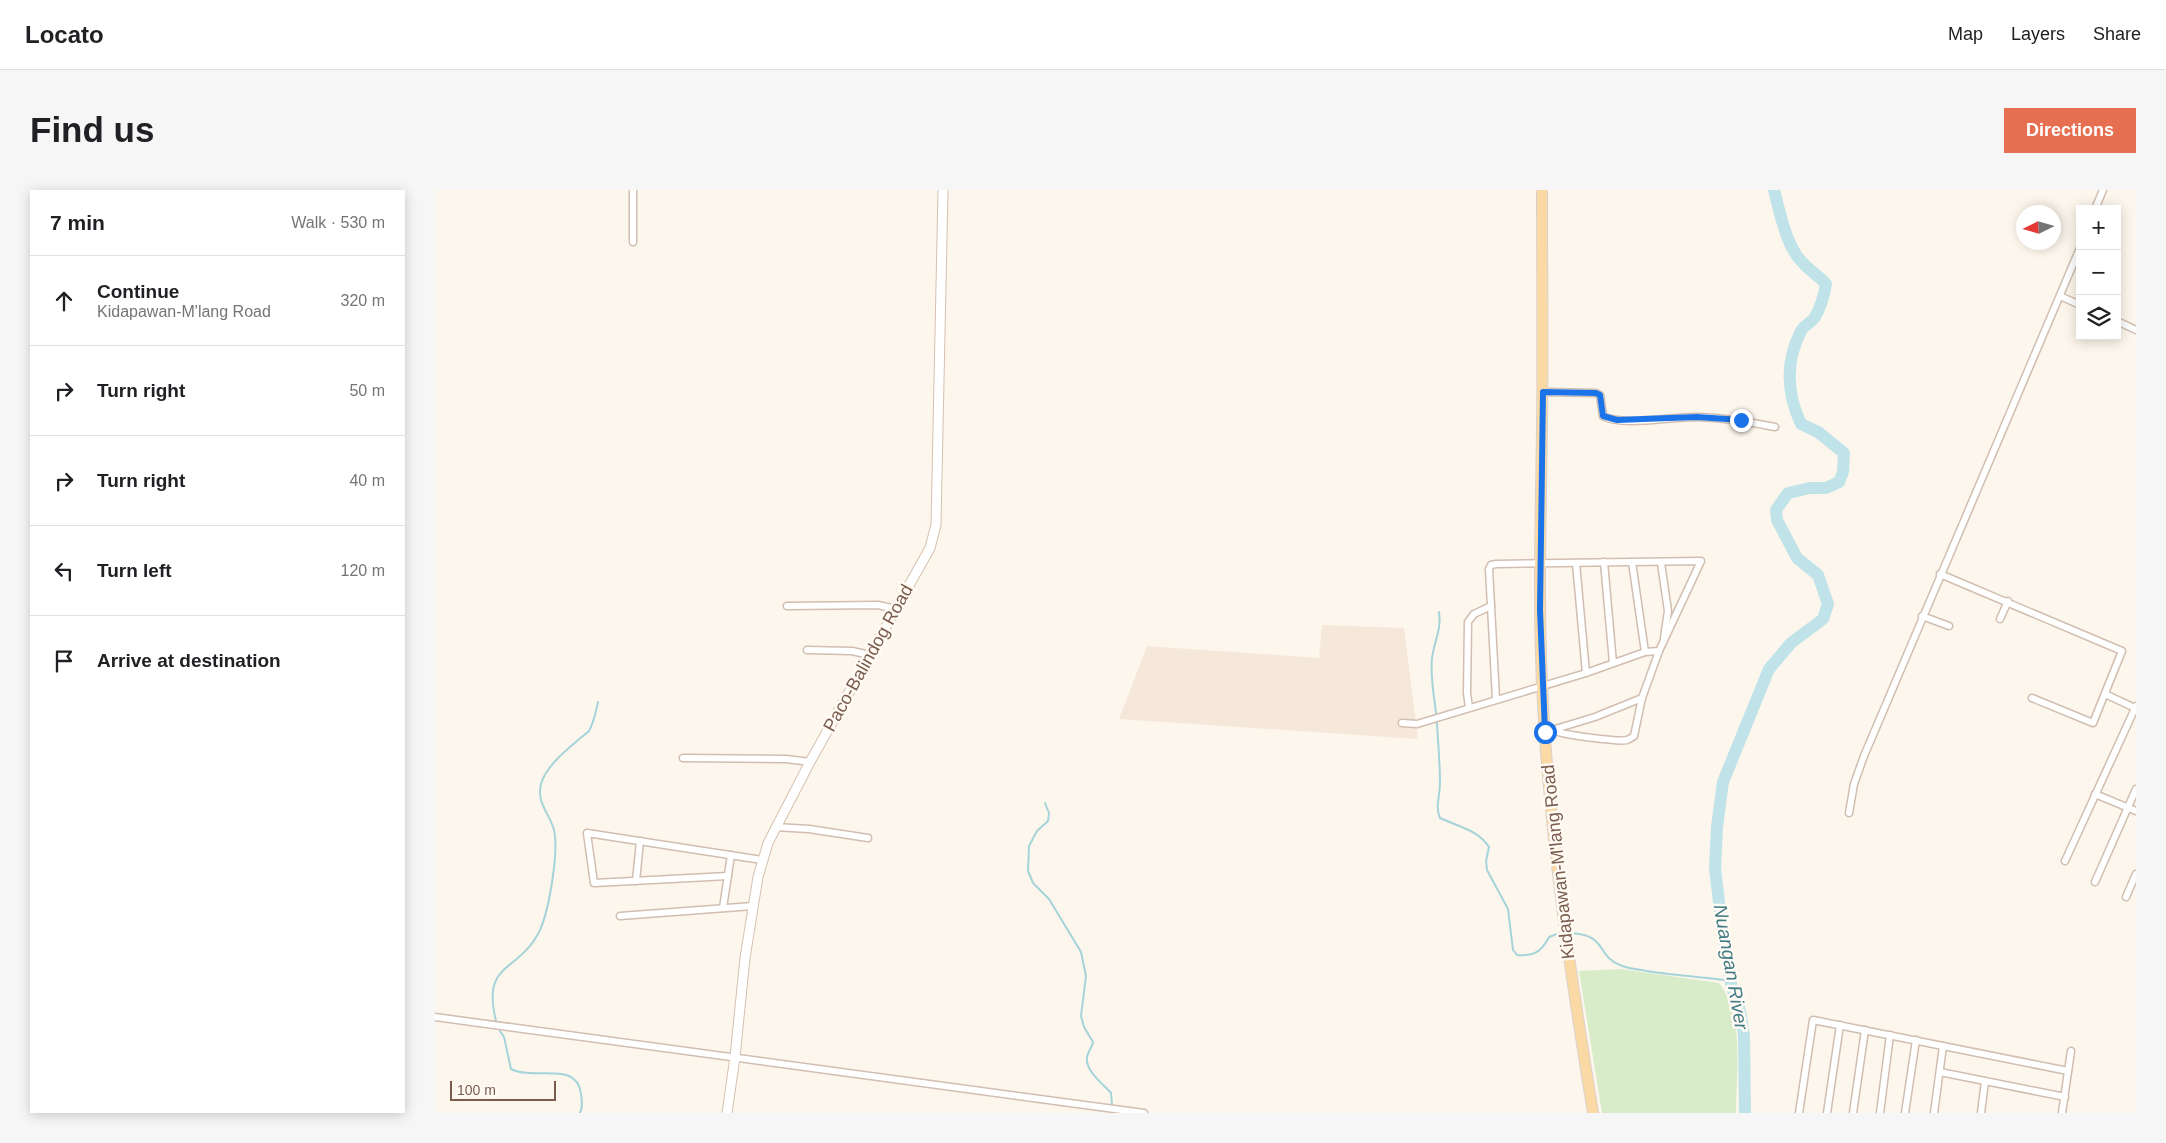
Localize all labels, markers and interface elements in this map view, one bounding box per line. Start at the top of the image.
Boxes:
text: Locato [25,21,104,48]
text: Map [1948,24,1983,44]
text: Layers [2011,24,2065,44]
text: Share [2093,24,2141,44]
button: Directions [2004,108,2136,153]
text: Find us [30,110,154,149]
north arrow [2016,205,2061,250]
map controls [2076,205,2121,340]
button: + [2076,205,2121,250]
text: 7 min [50,211,105,234]
text: Walk · 530 m [291,214,385,231]
button: − [2076,250,2121,295]
text: Continue [97,281,179,302]
icon: ahead [50,287,78,315]
text: 320 m [341,292,385,309]
button: layers [2076,295,2121,340]
text: Kidapawan-M'lang Road [97,303,271,320]
icon: right [50,377,78,405]
text: Turn right [97,380,185,401]
text: 50 m [349,382,385,399]
route end [1730,409,1753,432]
icon: right [50,467,78,495]
text: Turn right [97,470,185,491]
text: 40 m [349,472,385,489]
icon: left [50,557,78,585]
text: Turn left [97,560,172,581]
text: 120 m [341,562,385,579]
street label: Paco-Balindog Road [819,581,917,735]
icon: arrive [50,647,78,675]
text: Arrive at destination [97,650,281,671]
route start [1534,721,1557,744]
street label: Kidapawan-M'lang Road [1538,764,1578,960]
water label: Nuangan River [1710,903,1752,1032]
scale bar [450,1078,556,1101]
text: 100 m [457,1082,496,1098]

